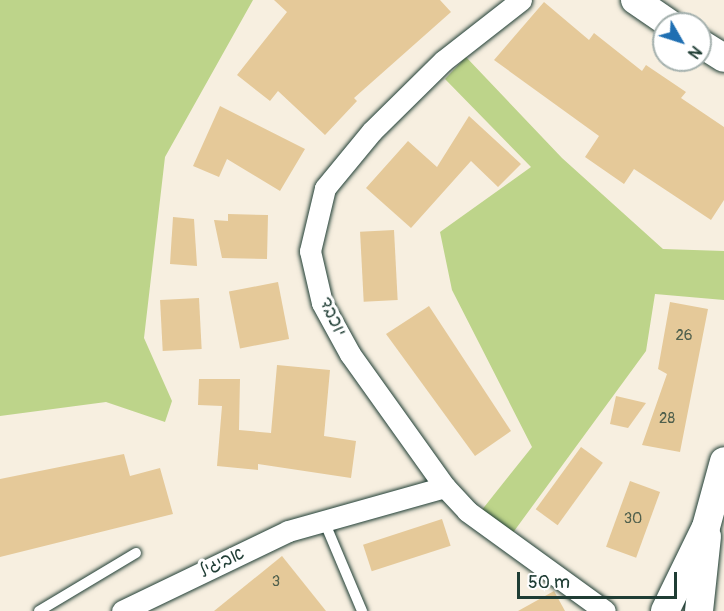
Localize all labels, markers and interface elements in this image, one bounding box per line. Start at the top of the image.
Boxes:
north arrow [652,12,712,72]
text: N [683,42,706,63]
street label: יוכבד [314,294,350,340]
house number: 26 [675,327,693,345]
house number: 28 [659,410,675,428]
house number: 30 [624,510,642,528]
street label: אביגיל [196,543,248,583]
scale bar [520,560,680,598]
text: 50 m [528,571,570,594]
house number: 3 [272,573,280,591]

